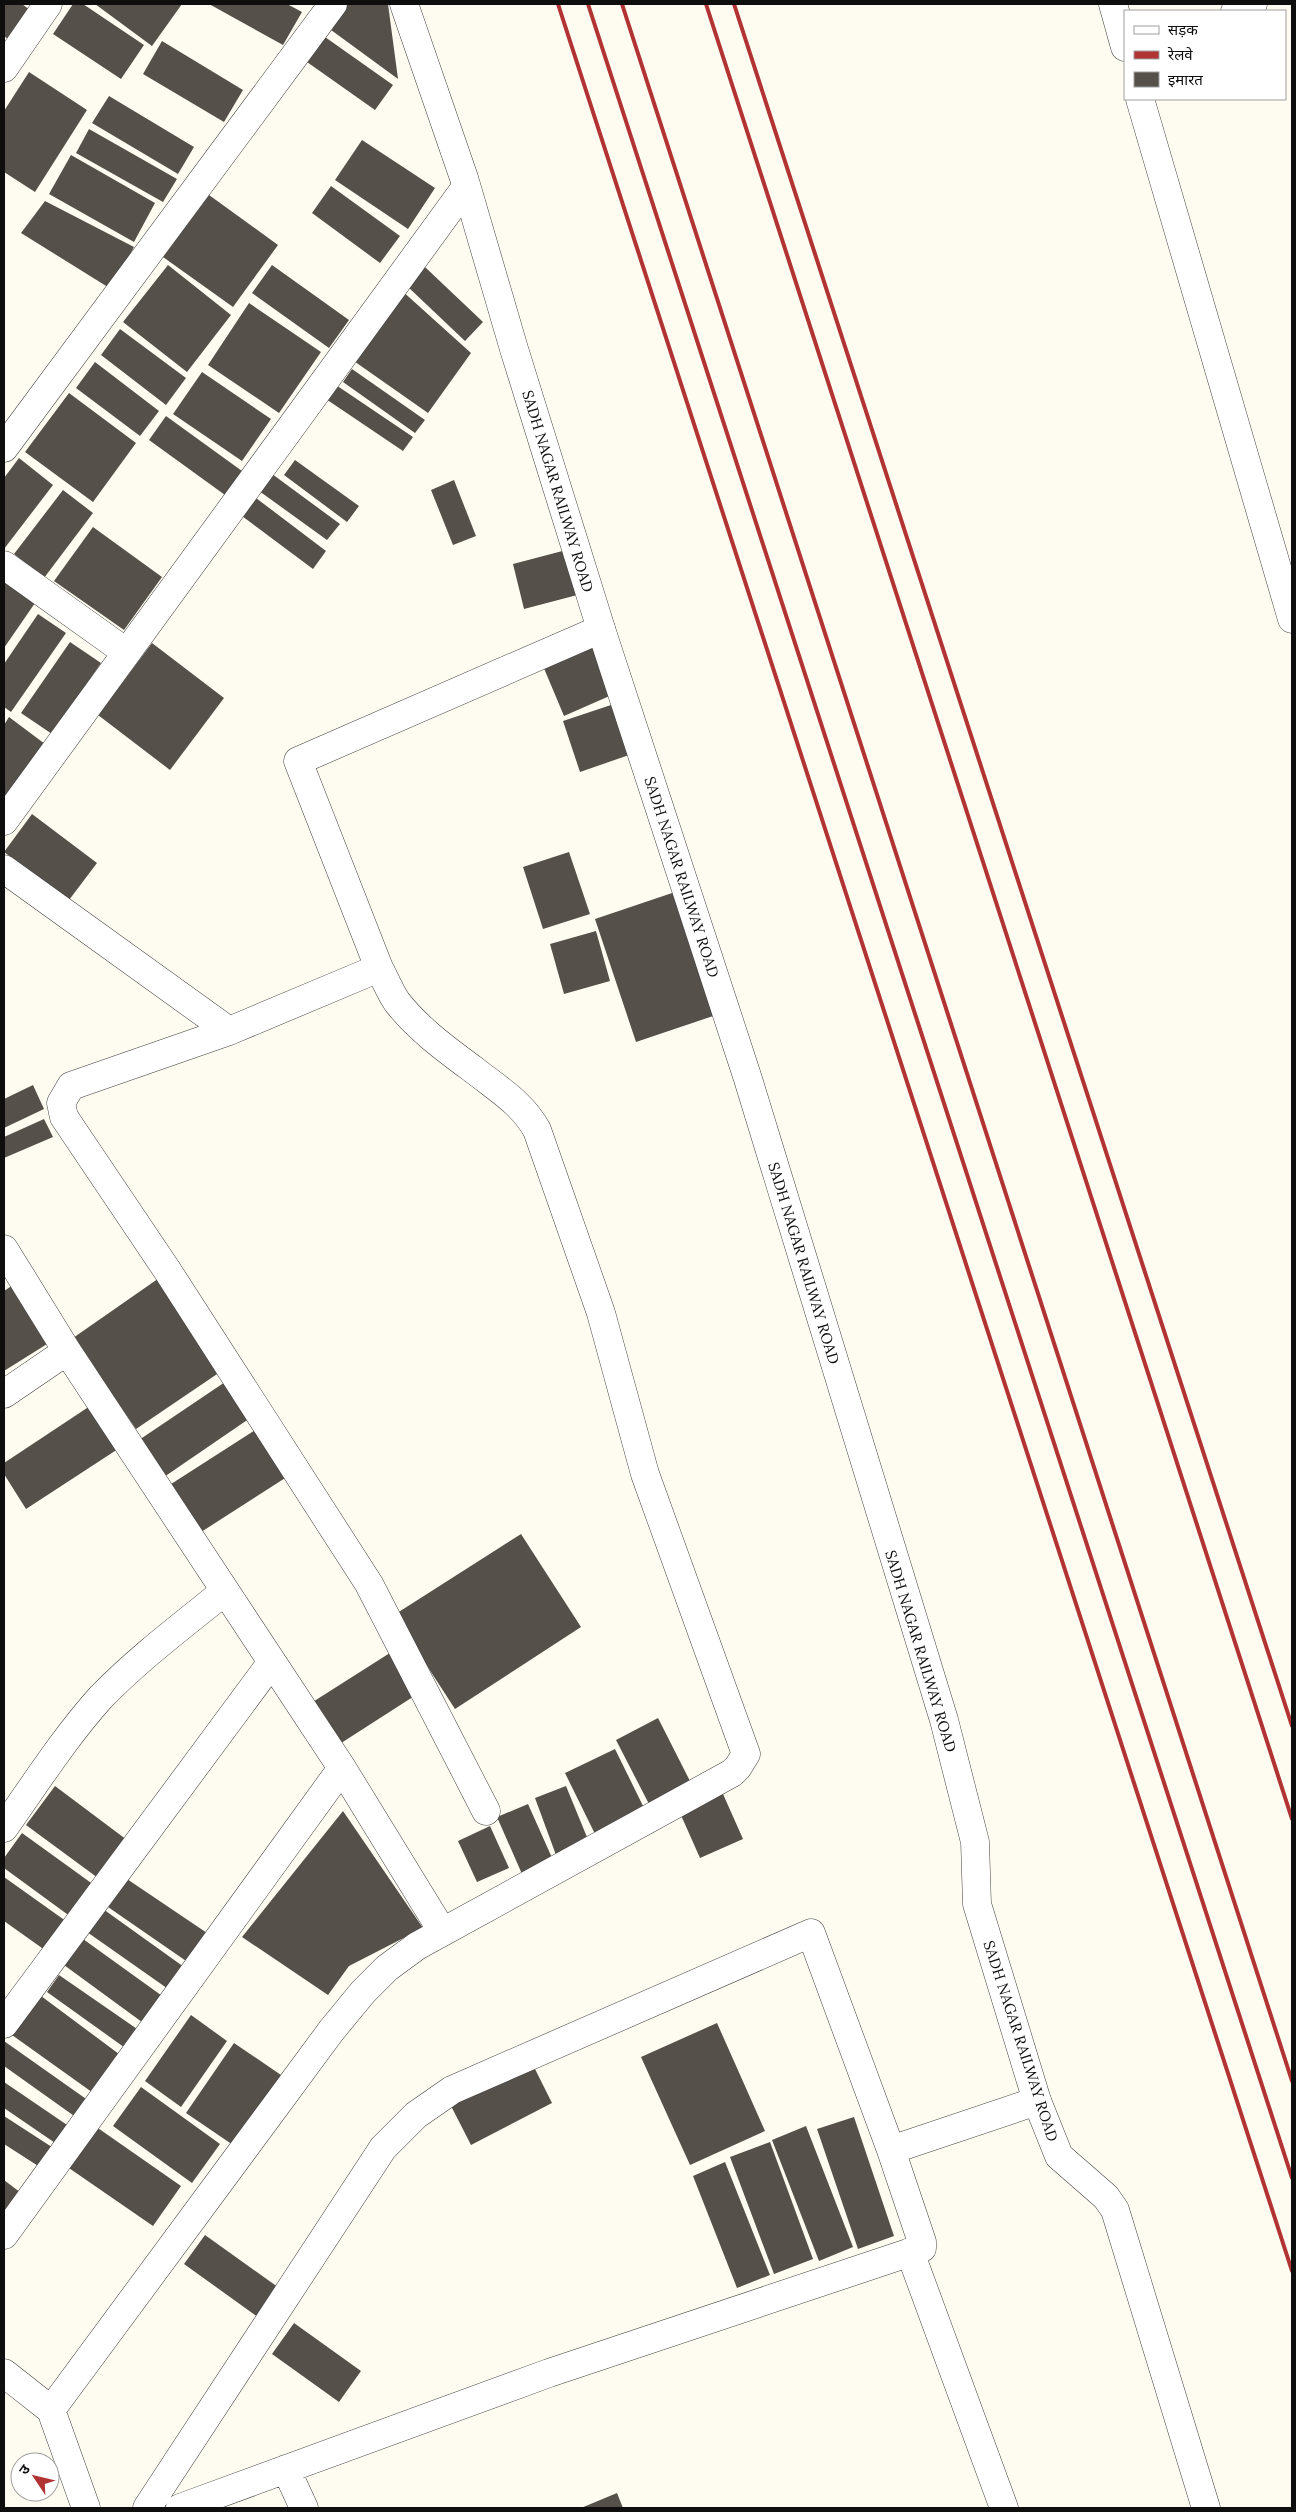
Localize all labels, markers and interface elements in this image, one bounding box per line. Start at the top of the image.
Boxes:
legend [1124,10,1286,100]
text: सड़क [1168,20,1198,39]
text: रेलवे [1167,45,1193,64]
text: इमारत [1168,70,1203,89]
street label: SADH NAGAR RAILWAY ROAD [518,388,598,594]
street label: SADH NAGAR RAILWAY ROAD [640,774,724,980]
street label: SADH NAGAR RAILWAY ROAD [764,1160,844,1366]
street label: SADH NAGAR RAILWAY ROAD [881,1548,961,1754]
street label: SADH NAGAR RAILWAY ROAD [979,1938,1063,2144]
north arrow [10,2452,60,2502]
text: उ [15,2460,35,2478]

